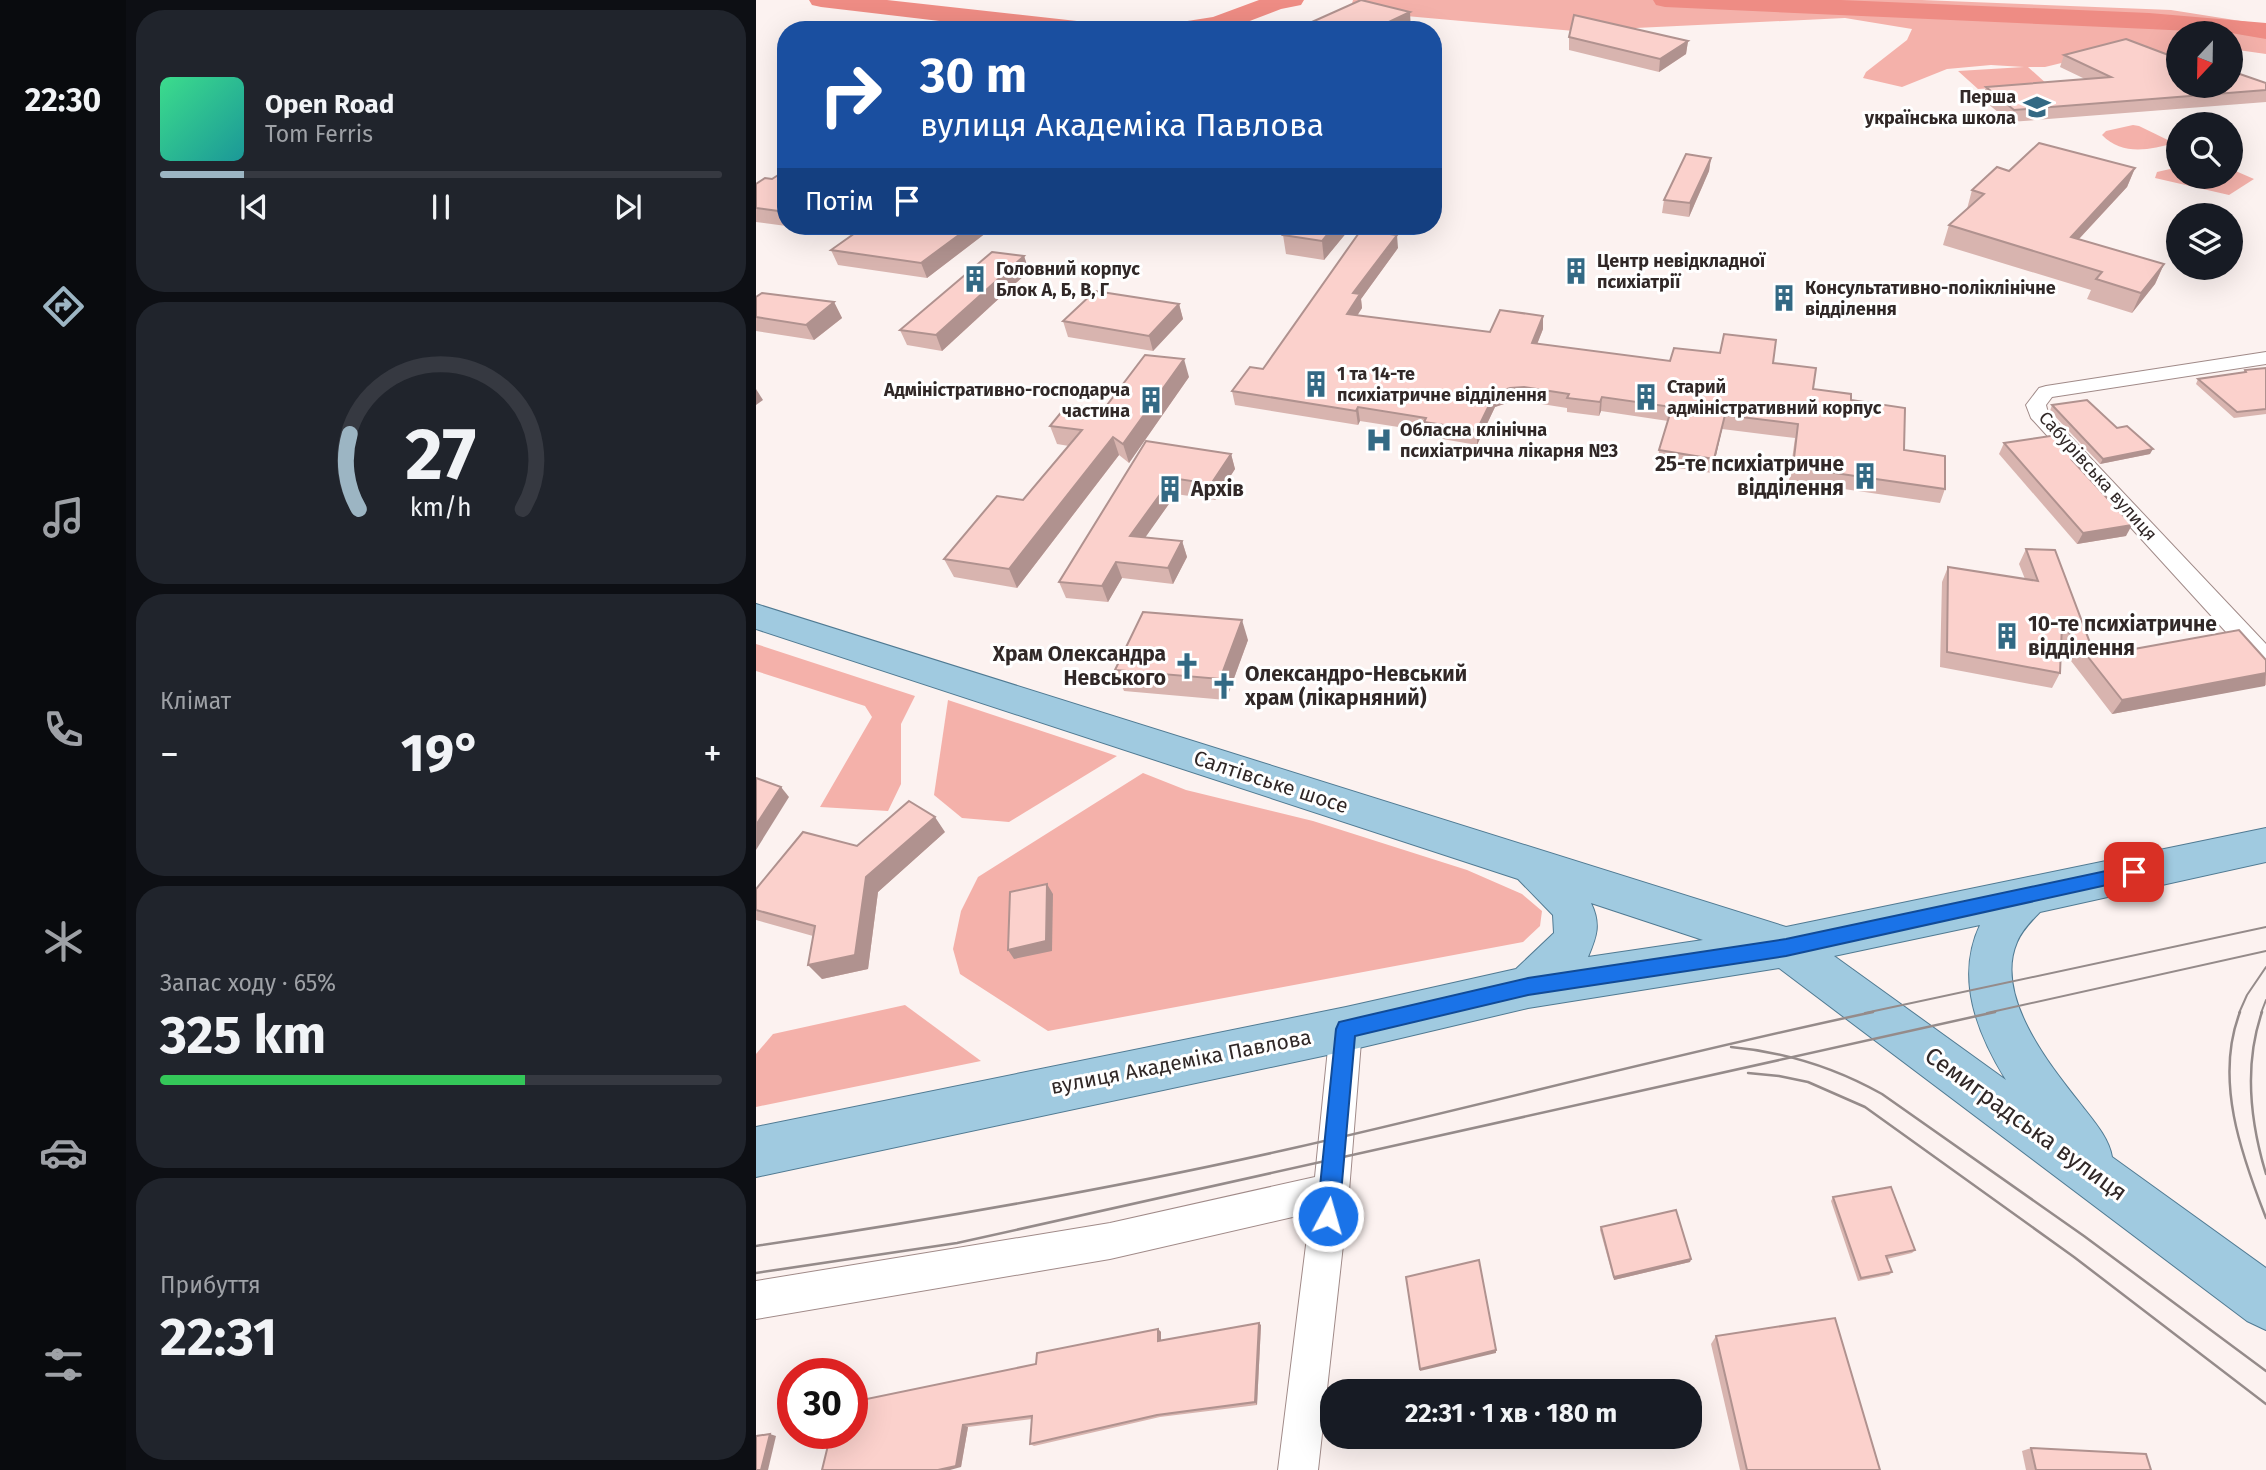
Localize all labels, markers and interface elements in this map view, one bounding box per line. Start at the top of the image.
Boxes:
north arrow [2166,21,2244,98]
map controls [2166,21,2243,280]
text: 30 m [920,46,1027,105]
icon: right [805,49,896,140]
text: 22:30 [25,81,101,119]
place label: Перша українська школа [1864,86,2016,129]
text: Open Road [265,89,394,120]
school or university icon: Перша українська школа [2022,92,2052,122]
text: вулиця Академіка Павлова [920,106,1324,144]
button: search [2166,112,2243,189]
text: Tom Ferris [265,120,373,148]
icon: arrive [888,182,926,220]
text: Потім [805,186,874,217]
icon: previous [235,188,273,226]
icon: pause [422,188,460,226]
icon: next [609,188,647,226]
button: layers [2166,203,2243,280]
place label: Центр невідкладної психіатрії [1597,250,1767,293]
building icon: Центр невідкладної психіатрії [1561,256,1591,286]
place label: Головний корпус Блок А, Б, В, Г [996,258,1140,301]
building icon: Головний корпус Блок А, Б, В, Г [960,264,990,294]
place label: Консультативно-поліклінічне відділення [1805,277,2056,320]
icon: directions [39,282,88,331]
building icon: Консультативно-поліклінічне відділення [1769,283,1799,313]
place label: 1 та 14-те психіатричне відділення [1337,363,1547,406]
building icon: 1 та 14-те психіатричне відділення [1301,369,1331,399]
place label: Старий адміністративний корпус [1667,376,1882,419]
place label: Адміністративно-господарча частина [883,379,1130,422]
building icon: Старий адміністративний корпус [1631,382,1661,412]
building icon: Адміністративно-господарча частина [1136,385,1166,415]
street label: Сабурівська вулиця [2034,407,2162,545]
text: 27 [406,411,476,498]
place label: Обласна клінічна психіатрична лікарня №3 [1400,419,1618,462]
hospital icon: Обласна клінічна психіатрична лікарня №3 [1364,425,1394,455]
place label: 25-те психіатричне відділення [1655,451,1844,501]
building icon: 25-те психіатричне відділення [1850,461,1880,491]
building icon: Архів [1155,474,1185,504]
place label: Архів [1190,476,1244,502]
icon: music [39,493,88,542]
text: km/h [410,493,472,523]
place label: 10-те психіатричне відділення [2028,611,2217,661]
building icon: 10-те психіатричне відділення [1992,621,2022,651]
place label: Храм Олександра Невського [992,641,1166,691]
church icon: Храм Олександра Невського [1172,651,1202,681]
place label: Олександро-Невський храм (лікарняний) [1244,661,1467,711]
church icon: Олександро-Невський храм (лікарняний) [1209,671,1239,701]
text: Клімат [160,687,231,715]
icon: phone [39,705,88,754]
text: 19° [401,722,481,785]
text: − [160,731,179,777]
text: + [703,731,722,777]
street label: Салтівське шосе [1190,745,1352,819]
pin [2104,842,2164,902]
icon: arrive [2115,853,2153,891]
icon: climate [39,917,88,966]
text: Запас ходу · 65% [160,969,336,997]
text: 325 km [160,1004,326,1067]
street label: вулиця Академіка Павлова [1048,1024,1314,1100]
street label: Семиградська вулиця [1920,1041,2132,1207]
icon: car [39,1128,88,1177]
position arrow [1291,1179,1365,1253]
text: Прибуття [160,1271,261,1299]
text: 22:31 [160,1306,277,1369]
icon: filters [39,1340,88,1389]
speed limit sign: 30 [777,1358,868,1449]
text: 22:31 · 1 хв · 180 m [1405,1398,1617,1429]

